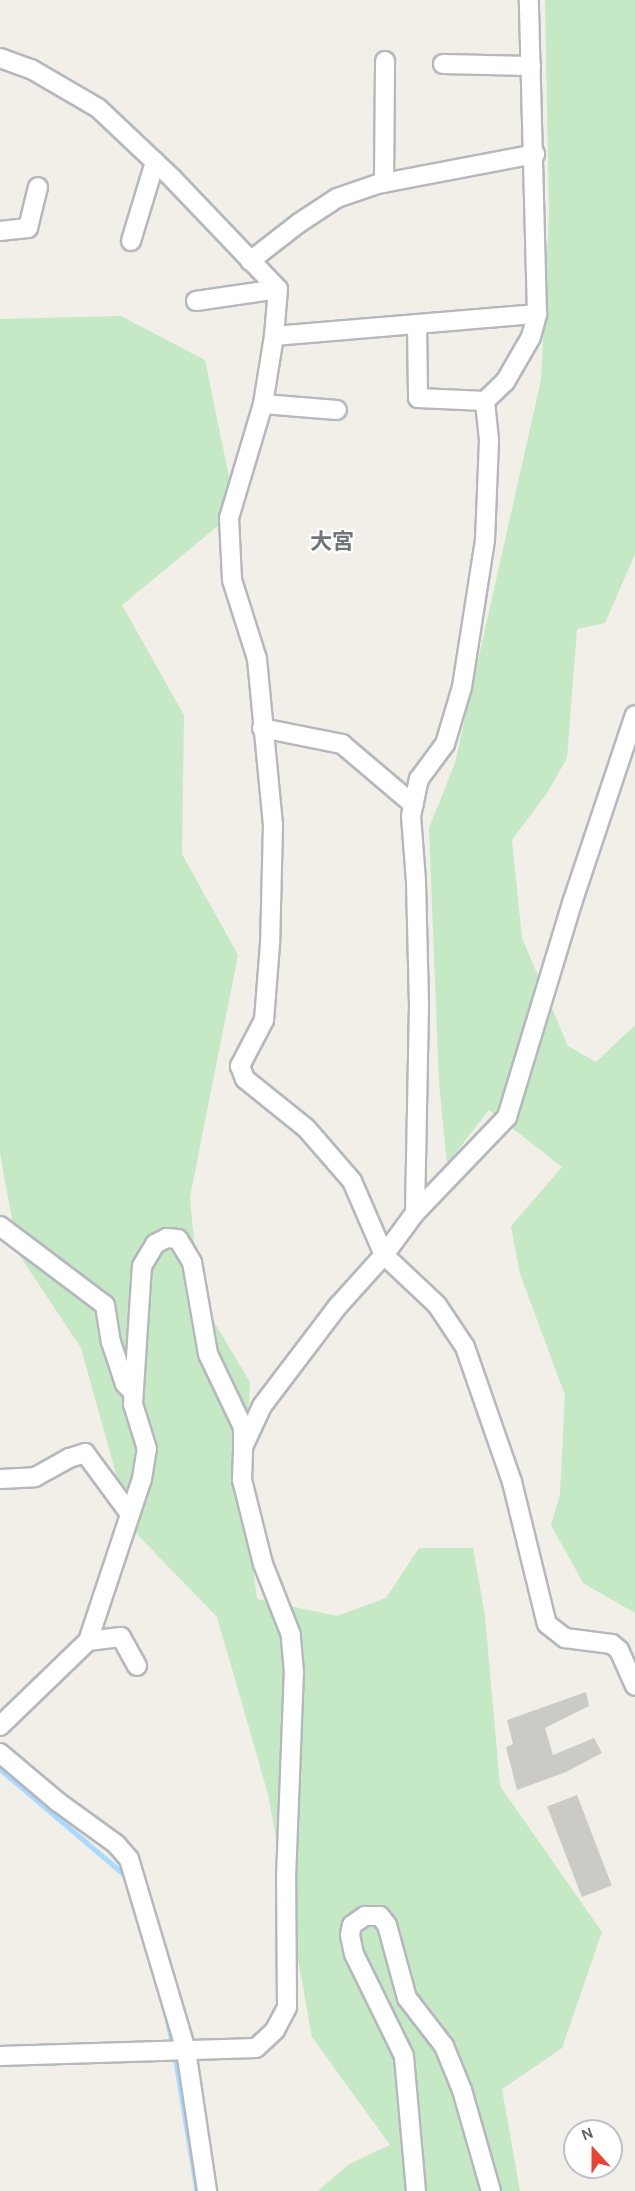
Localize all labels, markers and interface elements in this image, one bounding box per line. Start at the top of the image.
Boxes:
district label: 大宮 [310,530,354,556]
north arrow [563,2119,623,2179]
text: N [578,2123,596,2145]

